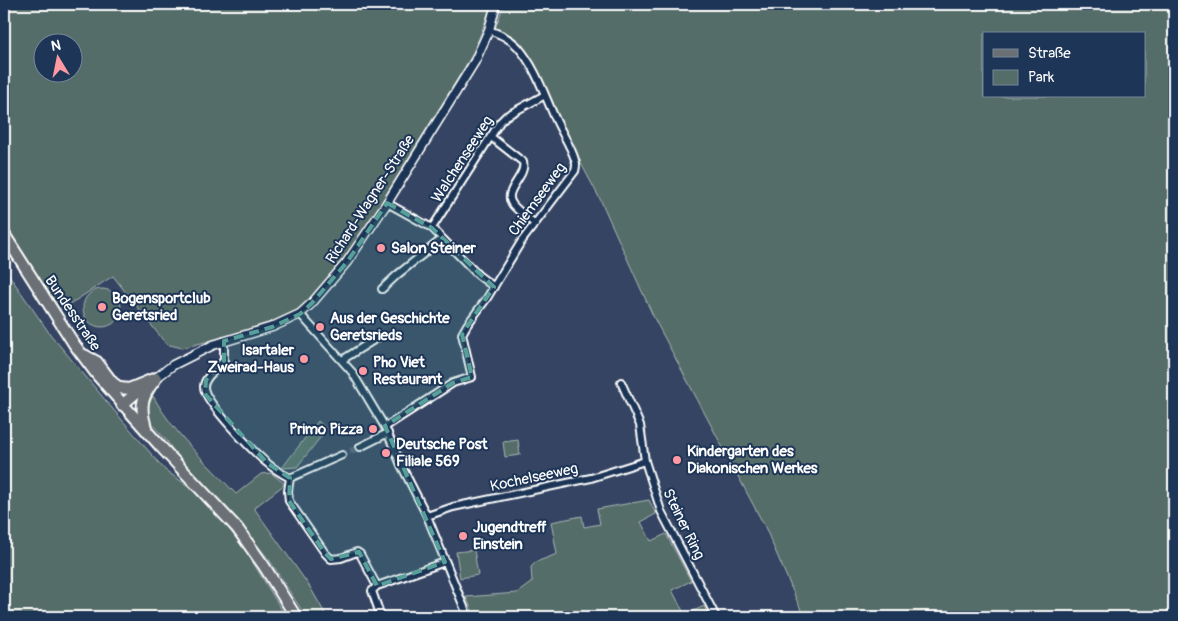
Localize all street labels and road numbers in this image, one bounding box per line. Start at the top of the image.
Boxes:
street label: Walchenseeweg [427,112,498,206]
street label: Richard-Wagner-Straße [322,131,419,267]
street label: Chiemseeweg [504,159,570,240]
street label: Bundesstraße [40,272,105,355]
street label: Kochelseeweg [488,459,580,496]
street label: Steiner Ring [658,486,709,563]

